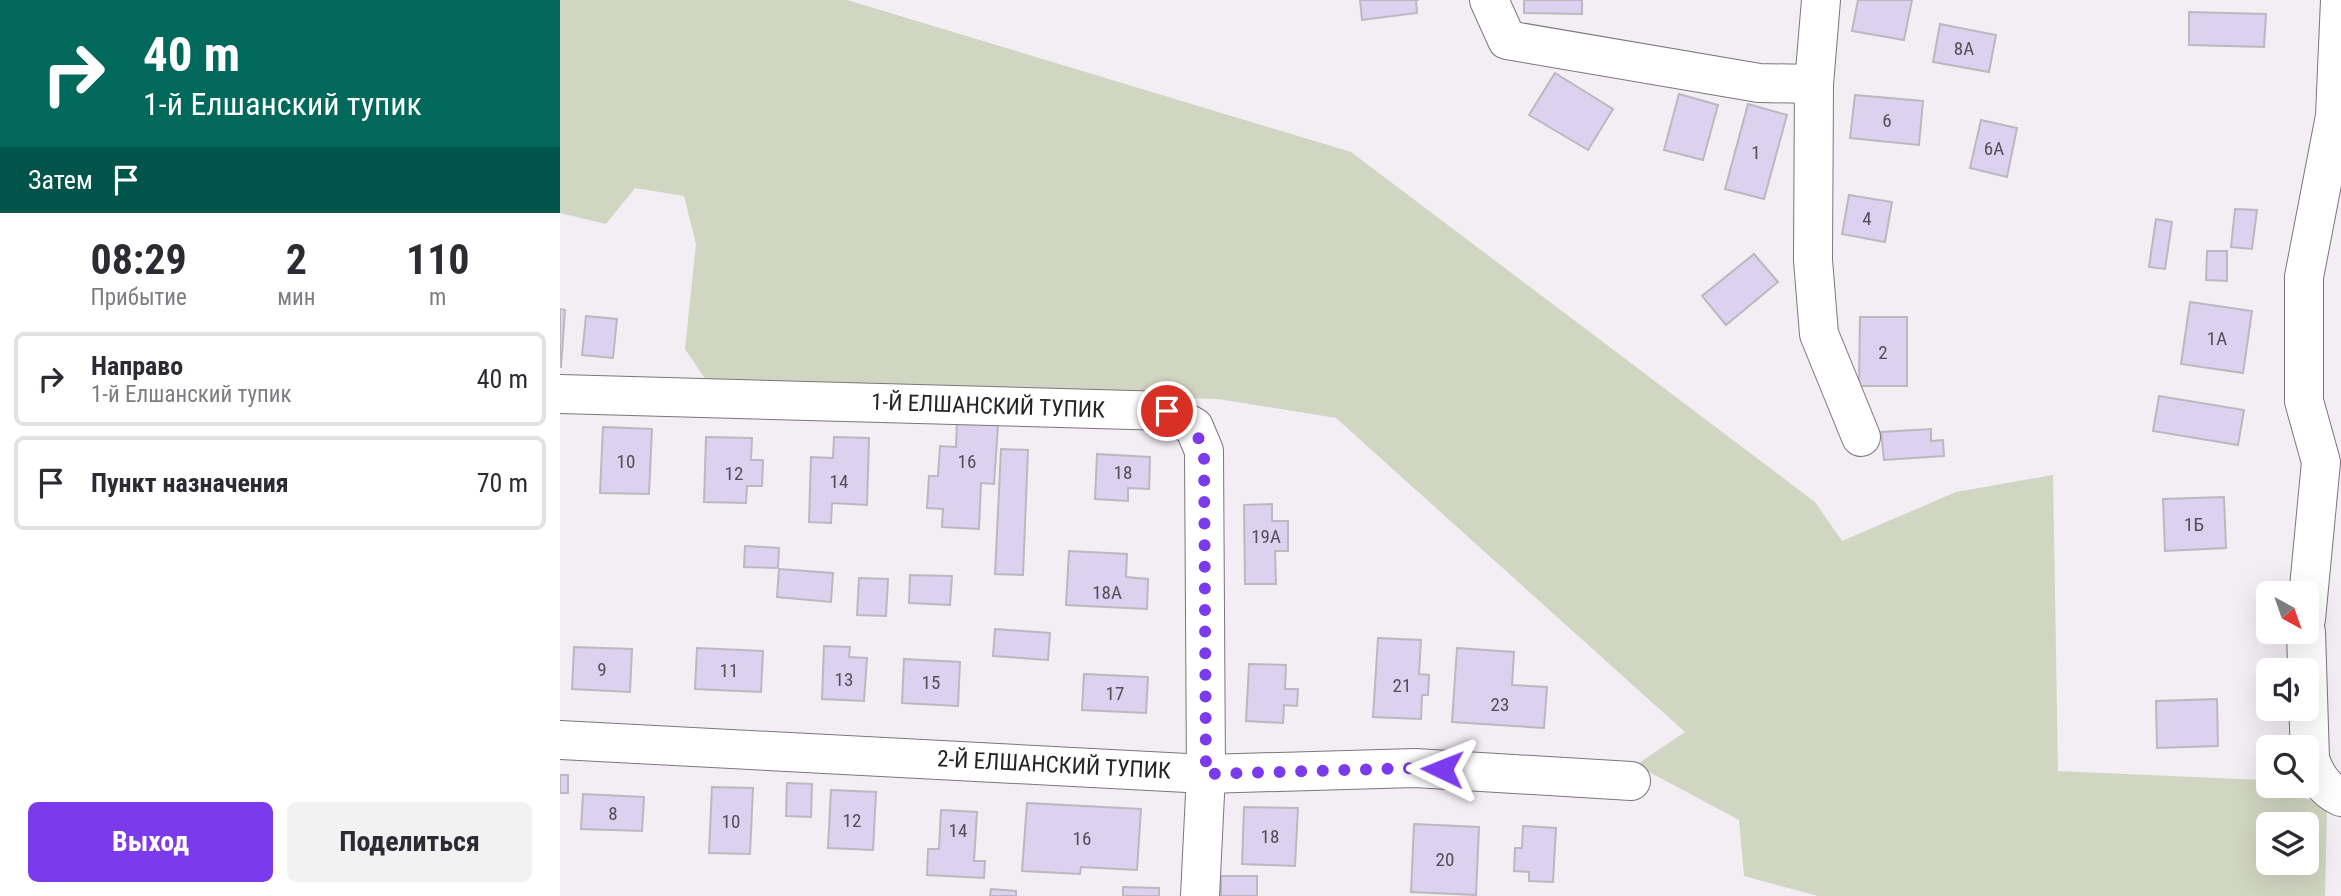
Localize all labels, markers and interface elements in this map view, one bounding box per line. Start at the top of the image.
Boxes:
text: 40 m [143,26,240,83]
icon: right [28,28,119,119]
house number: 8А [1954,37,1974,60]
text: 1-й Елшанский тупик [143,85,422,123]
house number: 6 [1882,109,1892,132]
house number: 6А [1984,137,2004,160]
house number: 1 [1751,141,1761,164]
icon: arrive [107,161,145,199]
text: Затем [28,165,93,195]
house number: 4 [1862,207,1872,230]
text: 08:29 [90,235,187,284]
text: 2 [286,235,307,284]
text: 110 [406,235,470,284]
text: Прибытие [90,284,187,311]
text: мин [277,284,316,311]
text: m [429,284,446,311]
house number: 1А [2207,327,2227,350]
house number: 2 [1878,341,1888,364]
text: Направо [91,351,183,381]
icon: right [32,360,70,398]
text: 40 m [477,364,528,394]
text: 1-й Елшанский тупик [91,381,291,408]
pin [1137,381,1197,441]
street label: 1-Й ЕЛШАНСКИЙ ТУПИК [871,387,1105,424]
icon: arrive [1148,392,1186,430]
house number: 10 [617,450,635,473]
house number: 16 [958,450,976,473]
house number: 18 [1114,461,1132,484]
house number: 12 [725,462,743,485]
icon: arrive [32,464,70,502]
text: Пункт назначения [91,468,289,498]
text: 70 m [477,468,528,498]
house number: 14 [830,470,848,493]
house number: 1Б [2184,513,2204,536]
house number: 19А [1251,525,1281,548]
house number: 18А [1092,581,1122,604]
north arrow [2256,581,2319,644]
map controls [2256,581,2319,875]
house number: 9 [597,658,607,681]
button: sound [2256,658,2319,721]
house number: 11 [720,659,738,682]
house number: 13 [835,668,853,691]
house number: 15 [922,671,940,694]
house number: 21 [1393,674,1411,697]
house number: 17 [1106,682,1124,705]
house number: 23 [1491,693,1509,716]
position arrow [1405,732,1479,806]
button: search [2256,735,2319,798]
street label: 2-Й ЕЛШАНСКИЙ ТУПИК [936,744,1172,785]
button: Выход [28,802,273,882]
button: Поделиться [287,802,532,882]
house number: 8 [608,802,618,825]
house number: 12 [843,809,861,832]
house number: 10 [722,810,740,833]
button: layers [2256,812,2319,875]
house number: 14 [949,819,967,842]
house number: 18 [1261,825,1279,848]
house number: 16 [1073,827,1091,850]
house number: 20 [1436,848,1454,871]

